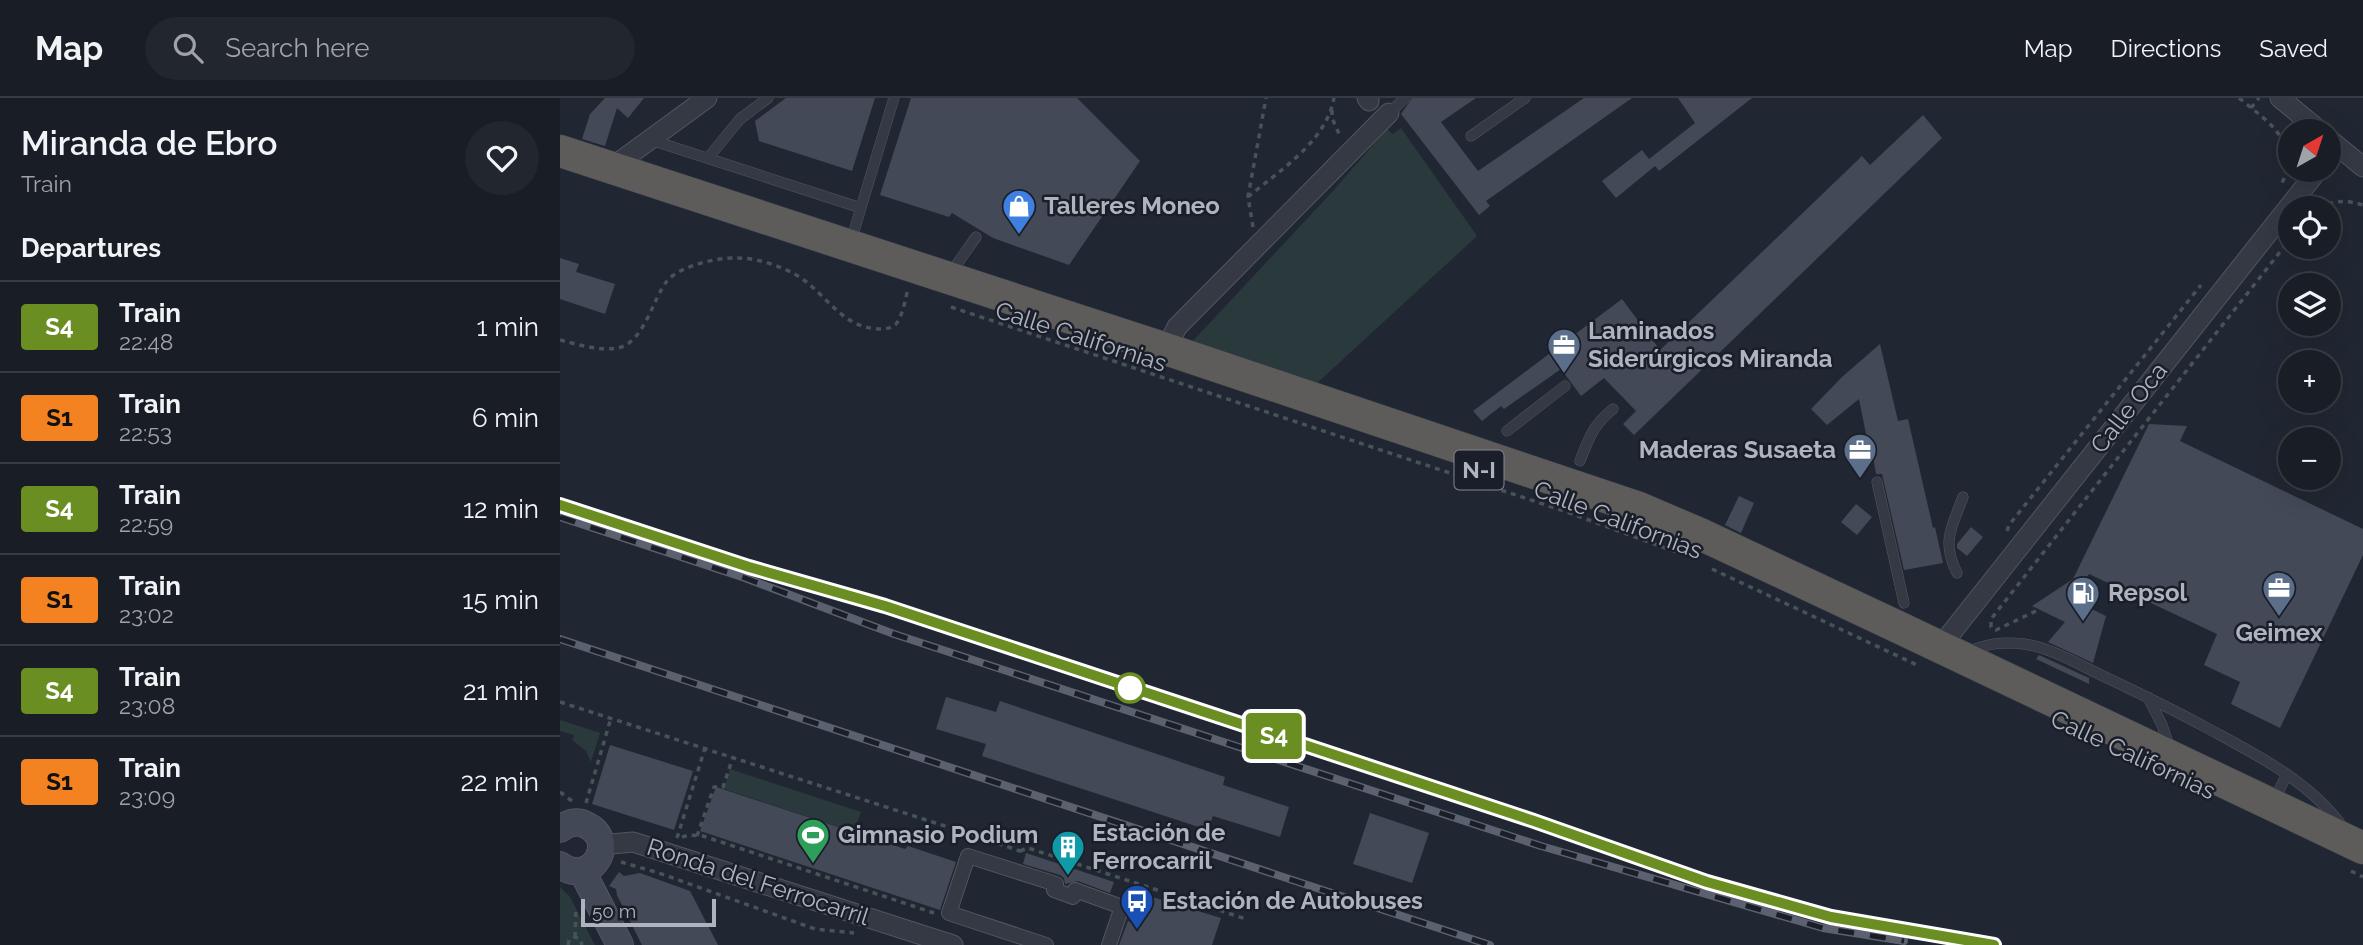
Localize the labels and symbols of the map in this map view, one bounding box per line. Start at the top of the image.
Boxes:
north arrow [2278,119,2342,182]
shop icon: Talleres Moneo [1000,187,1038,236]
place label: Talleres Moneo [1044,191,1220,220]
street label: Calle Californias [992,295,1170,378]
place label: Laminados Siderúrgicos Miranda [1588,316,1833,373]
office icon: Laminados Siderúrgicos Miranda [1545,326,1583,375]
street label: Calle Oca [2084,357,2173,459]
office icon: Maderas Susaeta [1841,431,1879,480]
place label: Maderas Susaeta [1639,435,1836,464]
road number: N-I [1454,450,1504,490]
street label: Calle Californias [1530,474,1707,565]
office icon: Geimex [2260,569,2298,618]
fuel station icon: Repsol [2064,574,2102,623]
place label: Repsol [2108,578,2188,607]
place label: Geimex [2236,618,2323,647]
unlabelled marker [1115,673,1145,703]
street label: Calle Californias [2046,704,2220,805]
line badge: S4 [1242,713,1306,759]
sports icon: Gimnasio Podium [794,816,832,865]
place label: Estación de Ferrocarril [1092,818,1225,875]
place label: Gimnasio Podium [838,820,1038,849]
building icon: Estación de Ferrocarril [1049,828,1087,877]
street label: Ronda del Ferrocarril [644,832,873,931]
bus stop icon: Estación de Autobuses [1118,882,1156,931]
place label: Estación de Autobuses [1162,886,1423,915]
scale bar [581,896,716,928]

